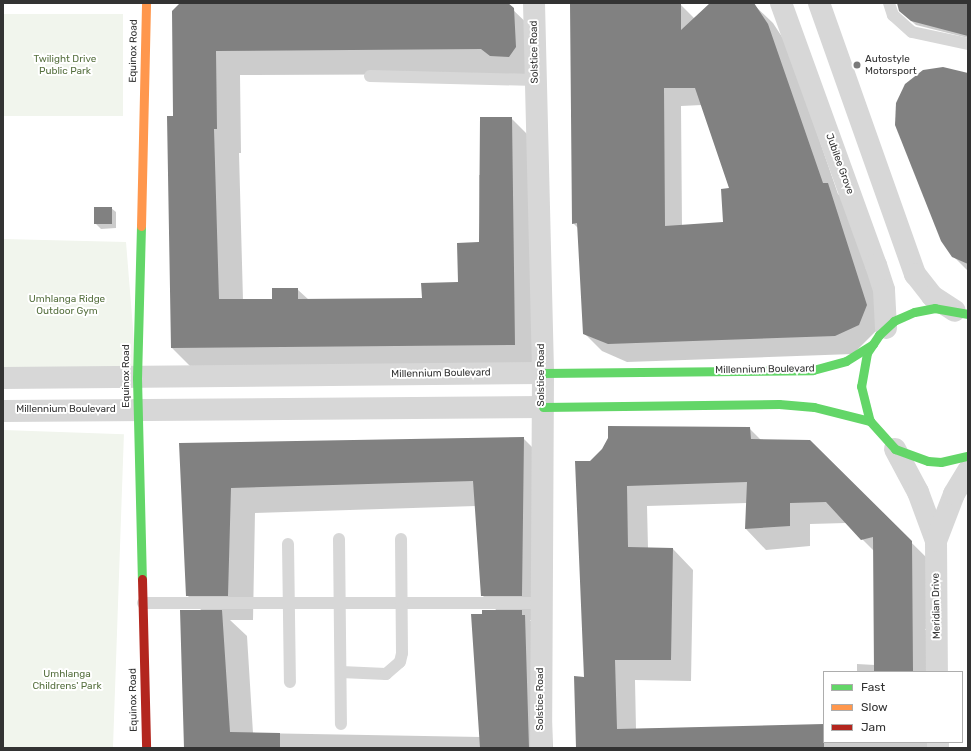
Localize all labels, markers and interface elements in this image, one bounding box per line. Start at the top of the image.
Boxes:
street label: Equinox Road [127,19,141,83]
street label: Solstice Road [528,20,542,84]
park label: Twilight Drive Public Park [34,53,96,76]
place label: Autostyle Motorsport [865,53,917,76]
marker: Autostyle Motorsport [852,60,862,70]
street label: Jubilee Grove [822,132,856,196]
park label: Umhlanga Ridge Outdoor Gym [29,293,105,316]
street label: Solstice Road [536,343,548,407]
street label: Equinox Road [121,344,133,408]
street label: Millennium Boulevard [715,363,815,377]
street label: Millennium Boulevard [391,367,491,381]
street label: Millennium Boulevard [16,404,116,416]
street label: Meridian Drive [930,573,944,639]
street label: Solstice Road [535,667,547,731]
park label: Umhlanga Childrens' Park [32,668,102,692]
street label: Equinox Road [127,668,141,732]
legend [823,671,963,743]
text: Fast [861,680,885,694]
text: Slow [861,700,888,714]
text: Jam [861,720,886,734]

